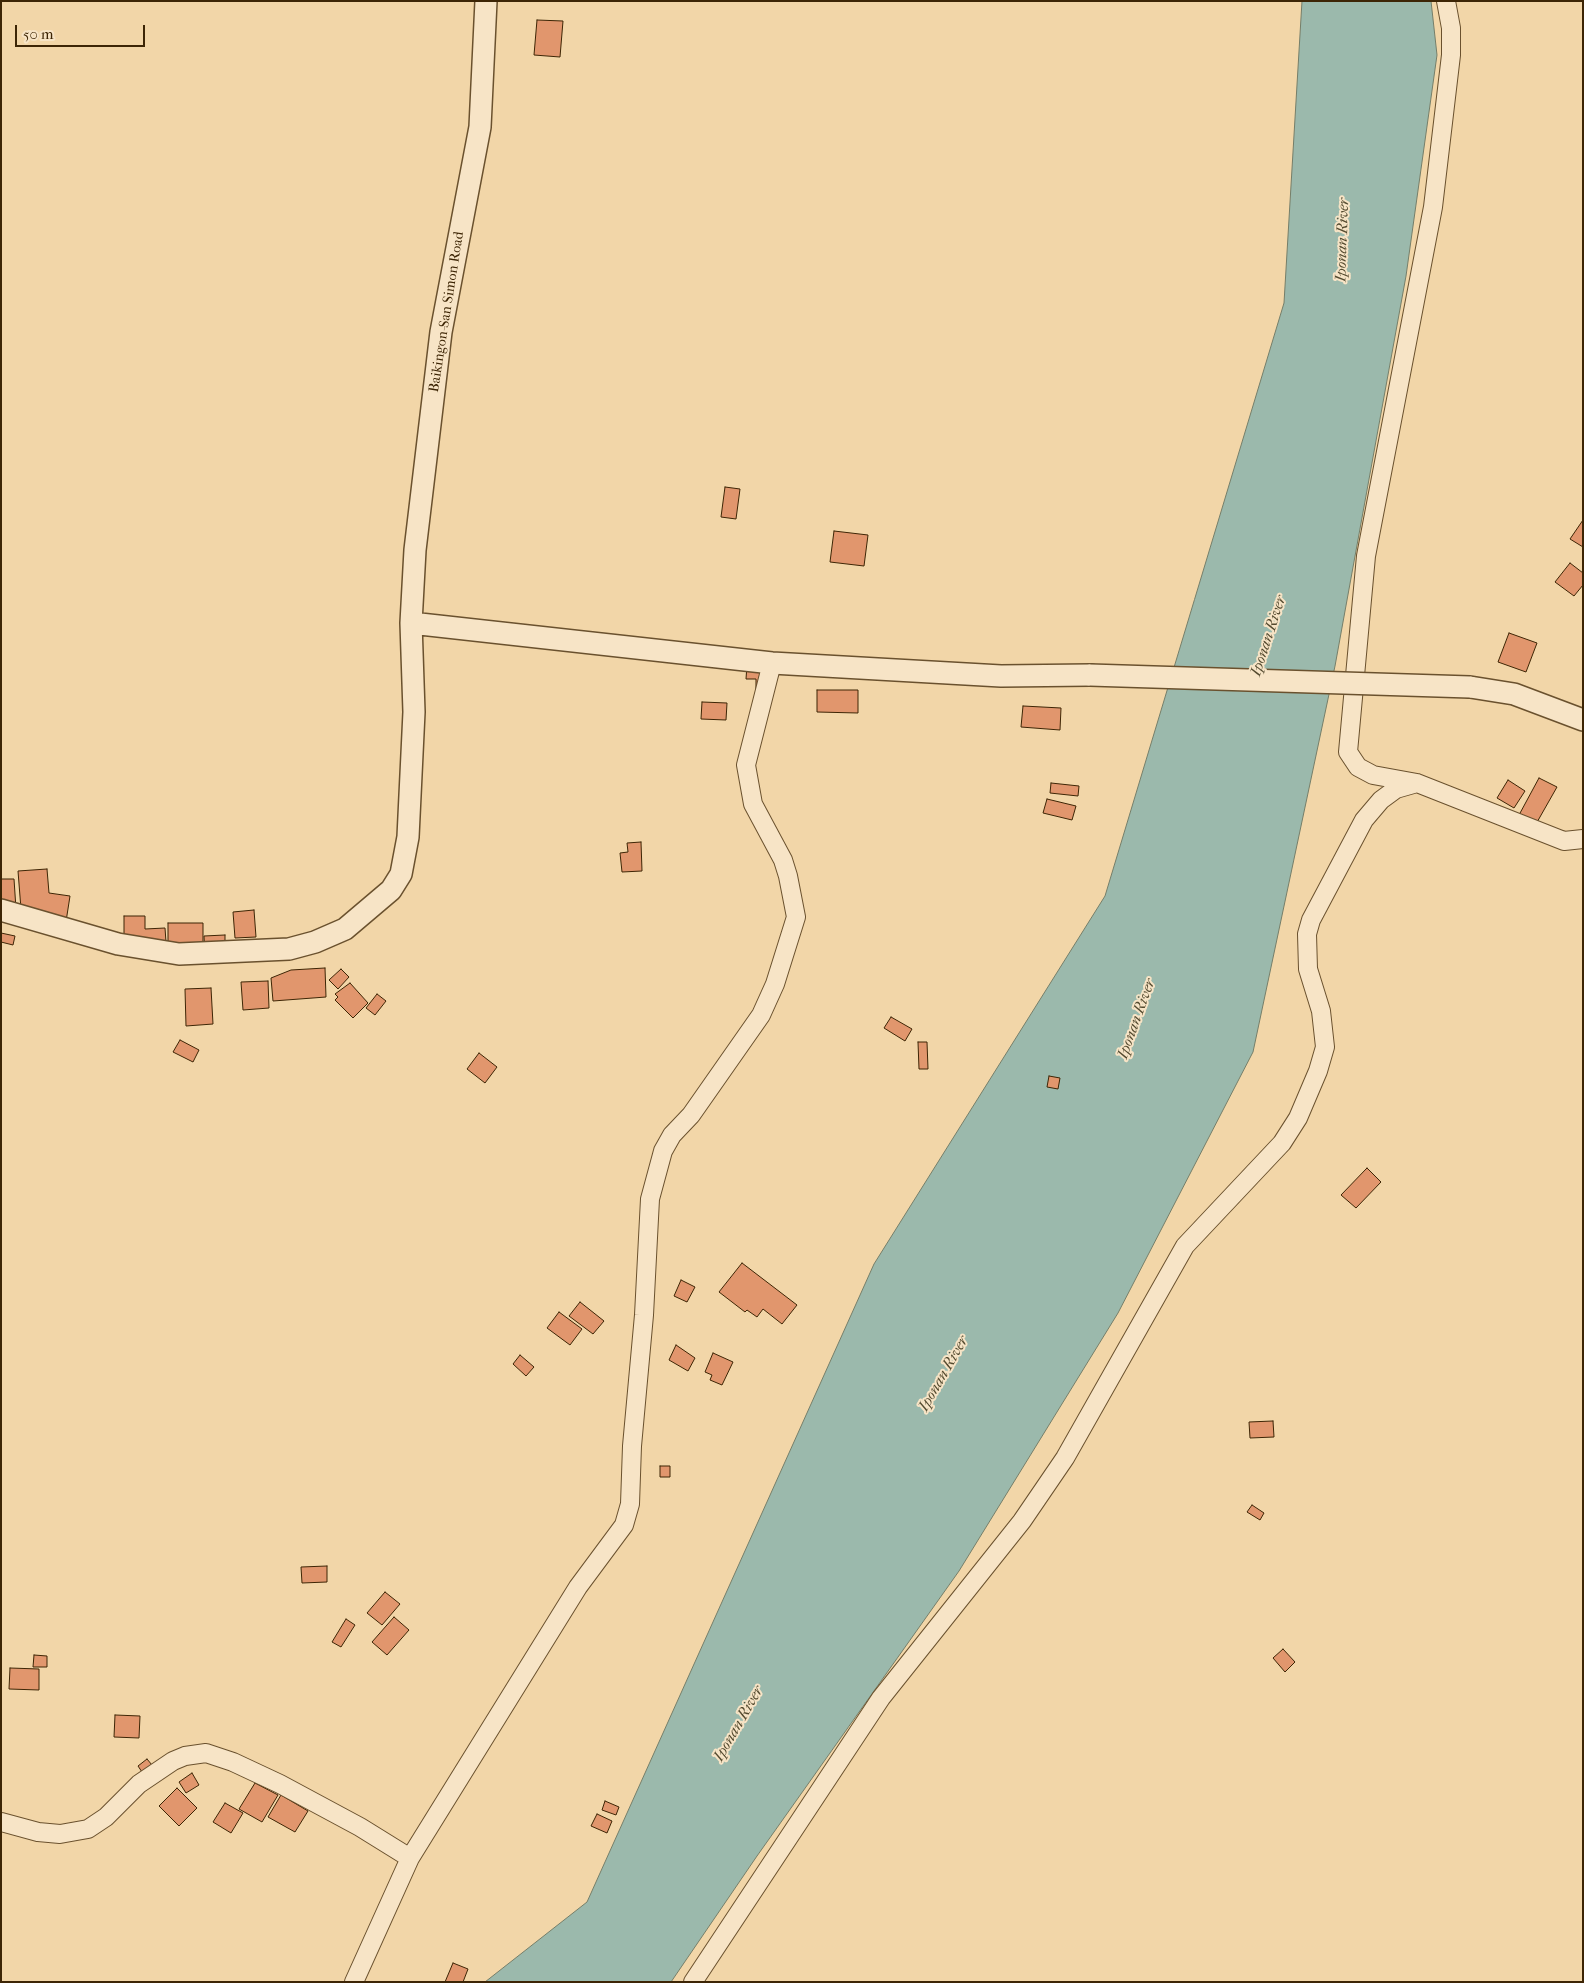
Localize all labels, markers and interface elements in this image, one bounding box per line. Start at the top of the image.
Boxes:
scale bar [18,15,148,47]
text: 50 m [23,25,53,43]
water label: Iponan River [1333,198,1353,282]
street label: Baikingon-San Simon Road [426,230,468,394]
water label: Iponan River [1247,593,1291,679]
water label: Iponan River [1114,977,1160,1061]
water label: Iponan River [915,1333,973,1415]
water label: Iponan River [710,1683,768,1765]

